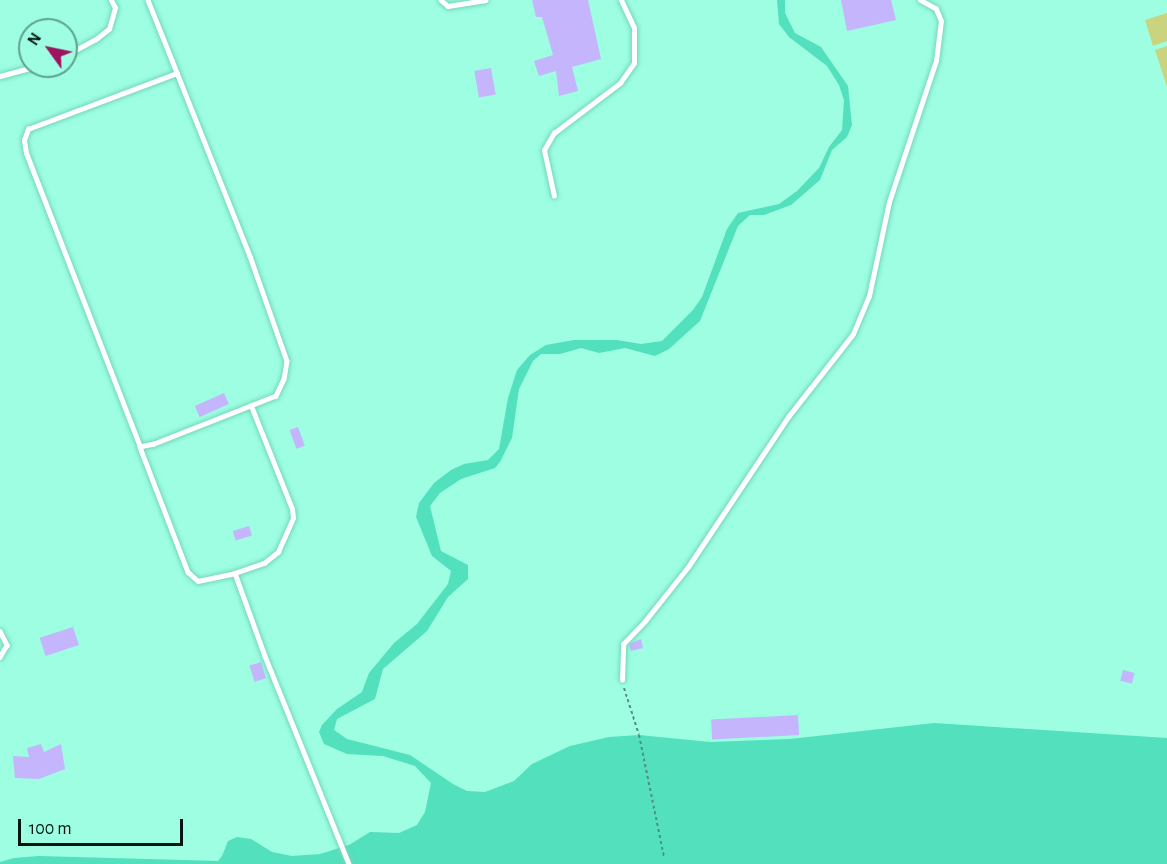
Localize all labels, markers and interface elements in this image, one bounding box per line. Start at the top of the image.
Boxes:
north arrow [18,18,78,78]
text: N [25,30,44,48]
scale bar [21,807,186,845]
text: 100 m [29,820,72,838]

